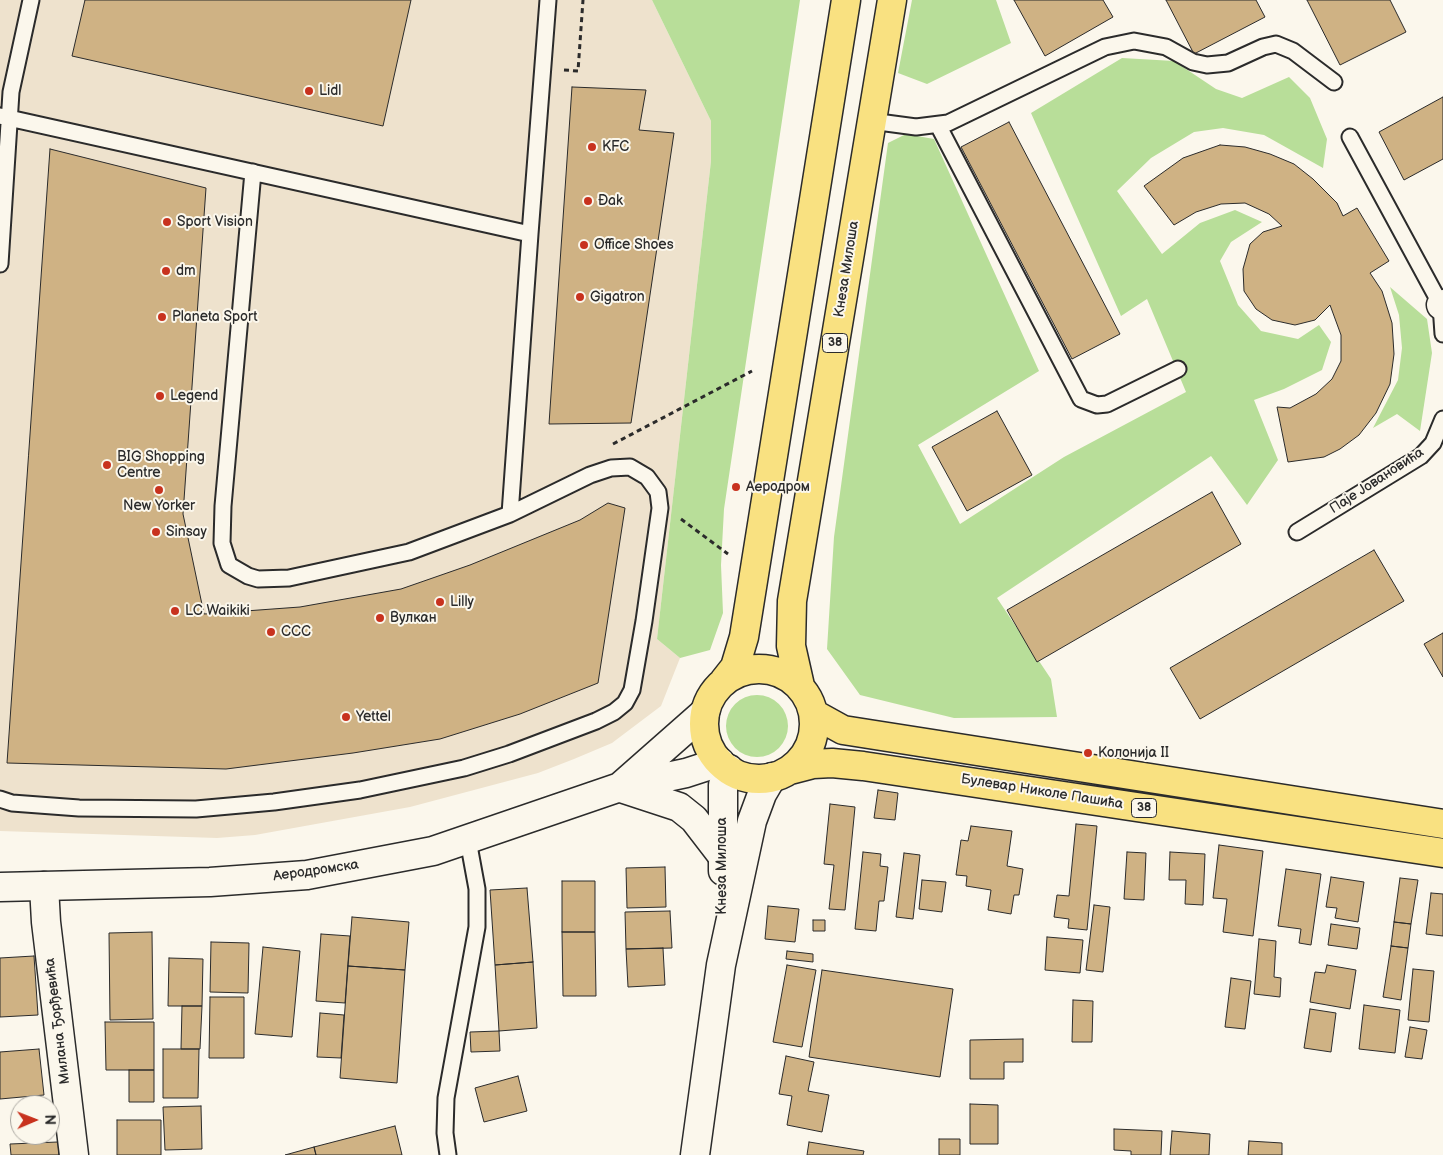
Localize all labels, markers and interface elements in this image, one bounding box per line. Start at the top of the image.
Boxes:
place label: Lidl [319,83,341,99]
marker: Lidl [303,85,315,97]
place label: KFC [602,139,629,155]
marker: KFC [586,141,598,153]
place label: Đak [598,193,623,209]
marker: Đak [582,195,594,207]
place label: Sport Vision [177,214,253,230]
marker: Sport Vision [161,216,173,228]
street label: Кнеза Милоша [831,220,863,318]
place label: Office Shoes [594,237,674,253]
marker: Office Shoes [578,239,590,251]
place label: dm [176,263,196,279]
marker: dm [160,265,172,277]
place label: Gigatron [590,289,645,305]
marker: Gigatron [574,291,586,303]
place label: Planeta Sport [172,309,258,325]
marker: Planeta Sport [156,311,168,323]
road number: 38 [822,333,848,352]
place label: Legend [170,388,218,404]
marker: Legend [154,390,166,402]
street label: Паје Јовановића [1327,444,1427,518]
place label: BIG Shopping Centre [117,449,205,482]
marker: BIG Shopping Centre [101,459,113,471]
place label: Аеродром [746,479,810,495]
marker: Аеродром [730,481,742,493]
marker: New Yorker [153,484,165,496]
place label: New Yorker [123,498,195,514]
place label: Sinsay [166,524,207,540]
marker: Sinsay [150,526,162,538]
place label: Lilly [450,594,474,610]
marker: Lilly [434,596,446,608]
place label: LC Waikiki [185,603,250,619]
marker: LC Waikiki [169,605,181,617]
place label: Вулкан [390,610,437,626]
marker: Вулкан [374,612,386,624]
place label: CCC [281,624,311,640]
marker: CCC [265,626,277,638]
place label: Yettel [356,709,391,725]
marker: Yettel [340,711,352,723]
place label: Колонија II [1098,745,1169,761]
marker: Колонија II [1082,747,1094,759]
street label: Булевар Николе Пашића [960,771,1124,813]
road number: 38 [1132,798,1156,818]
street label: Кнеза Милоша [714,817,730,915]
street label: Аеродромска [272,857,360,885]
street label: Милана Ђорђевића [42,957,74,1085]
north arrow [10,1095,60,1145]
text: N [41,1114,58,1125]

